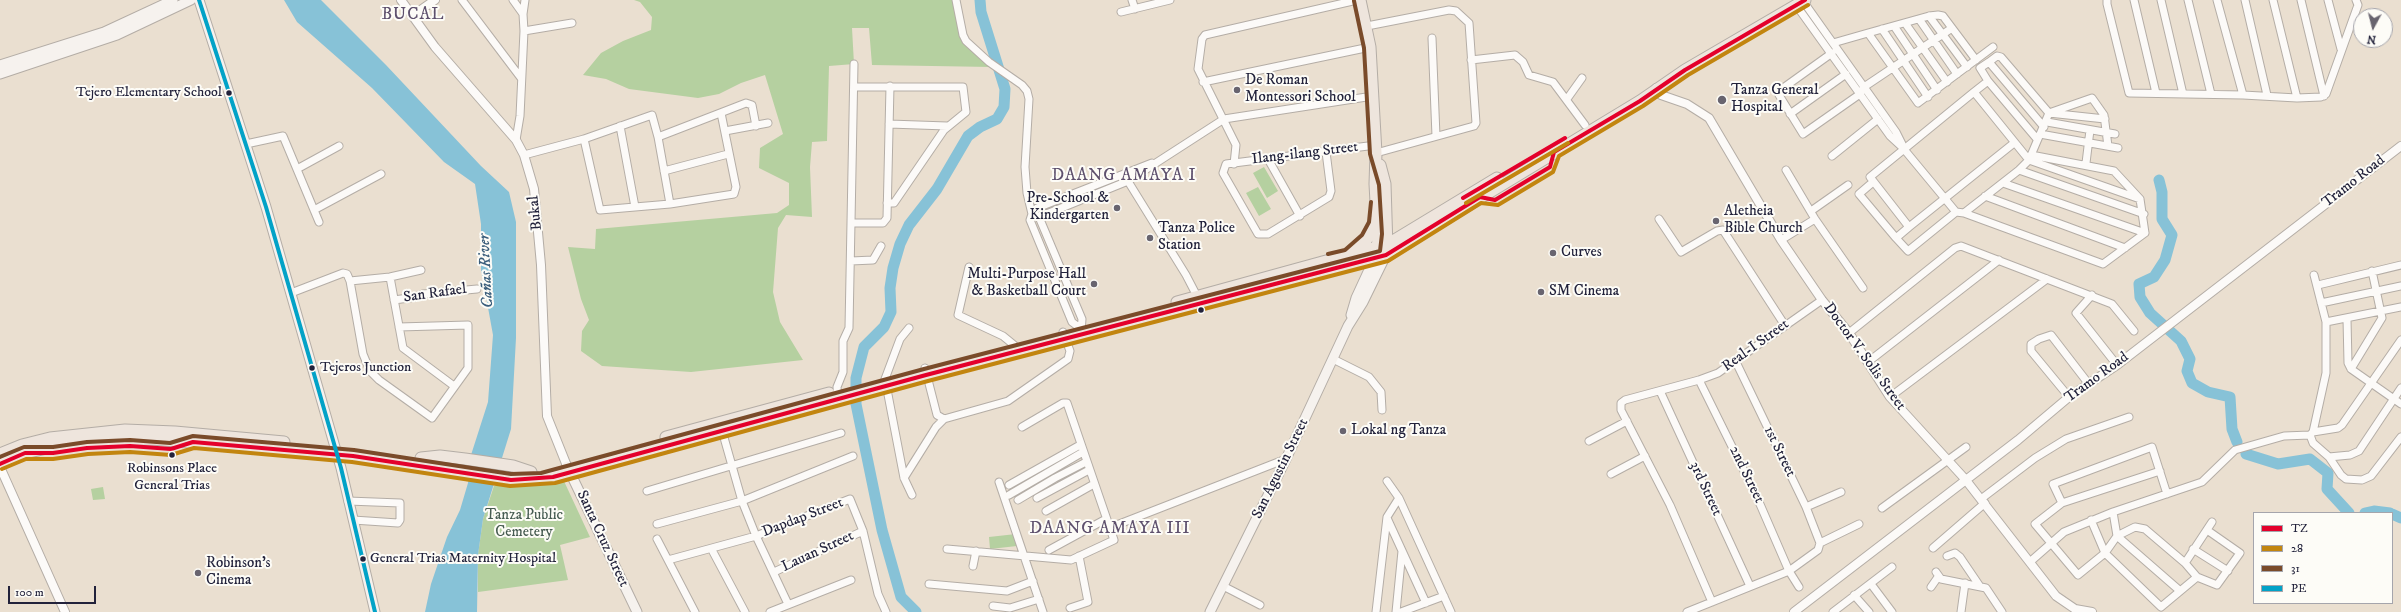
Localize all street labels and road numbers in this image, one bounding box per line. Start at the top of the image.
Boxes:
street label: Ilang-ilang Street [1251,139,1359,169]
street label: Tramo Road [2319,152,2389,212]
street label: Bukal [525,195,547,231]
street label: San Rafael [402,281,468,307]
street label: Doctor V. Solis Street [1819,300,1909,414]
street label: Real-I Street [1719,316,1793,376]
street label: Tramo Road [2062,349,2132,407]
street label: San Agustin Street [1249,416,1313,522]
street label: 1st Street [1759,424,1799,480]
street label: 2nd Street [1724,443,1768,507]
street label: 3rd Street [1685,459,1725,519]
street label: Santa Cruz Street [572,488,632,590]
street label: Dapdap Street [760,494,846,542]
street label: Lauan Street [779,528,857,576]

